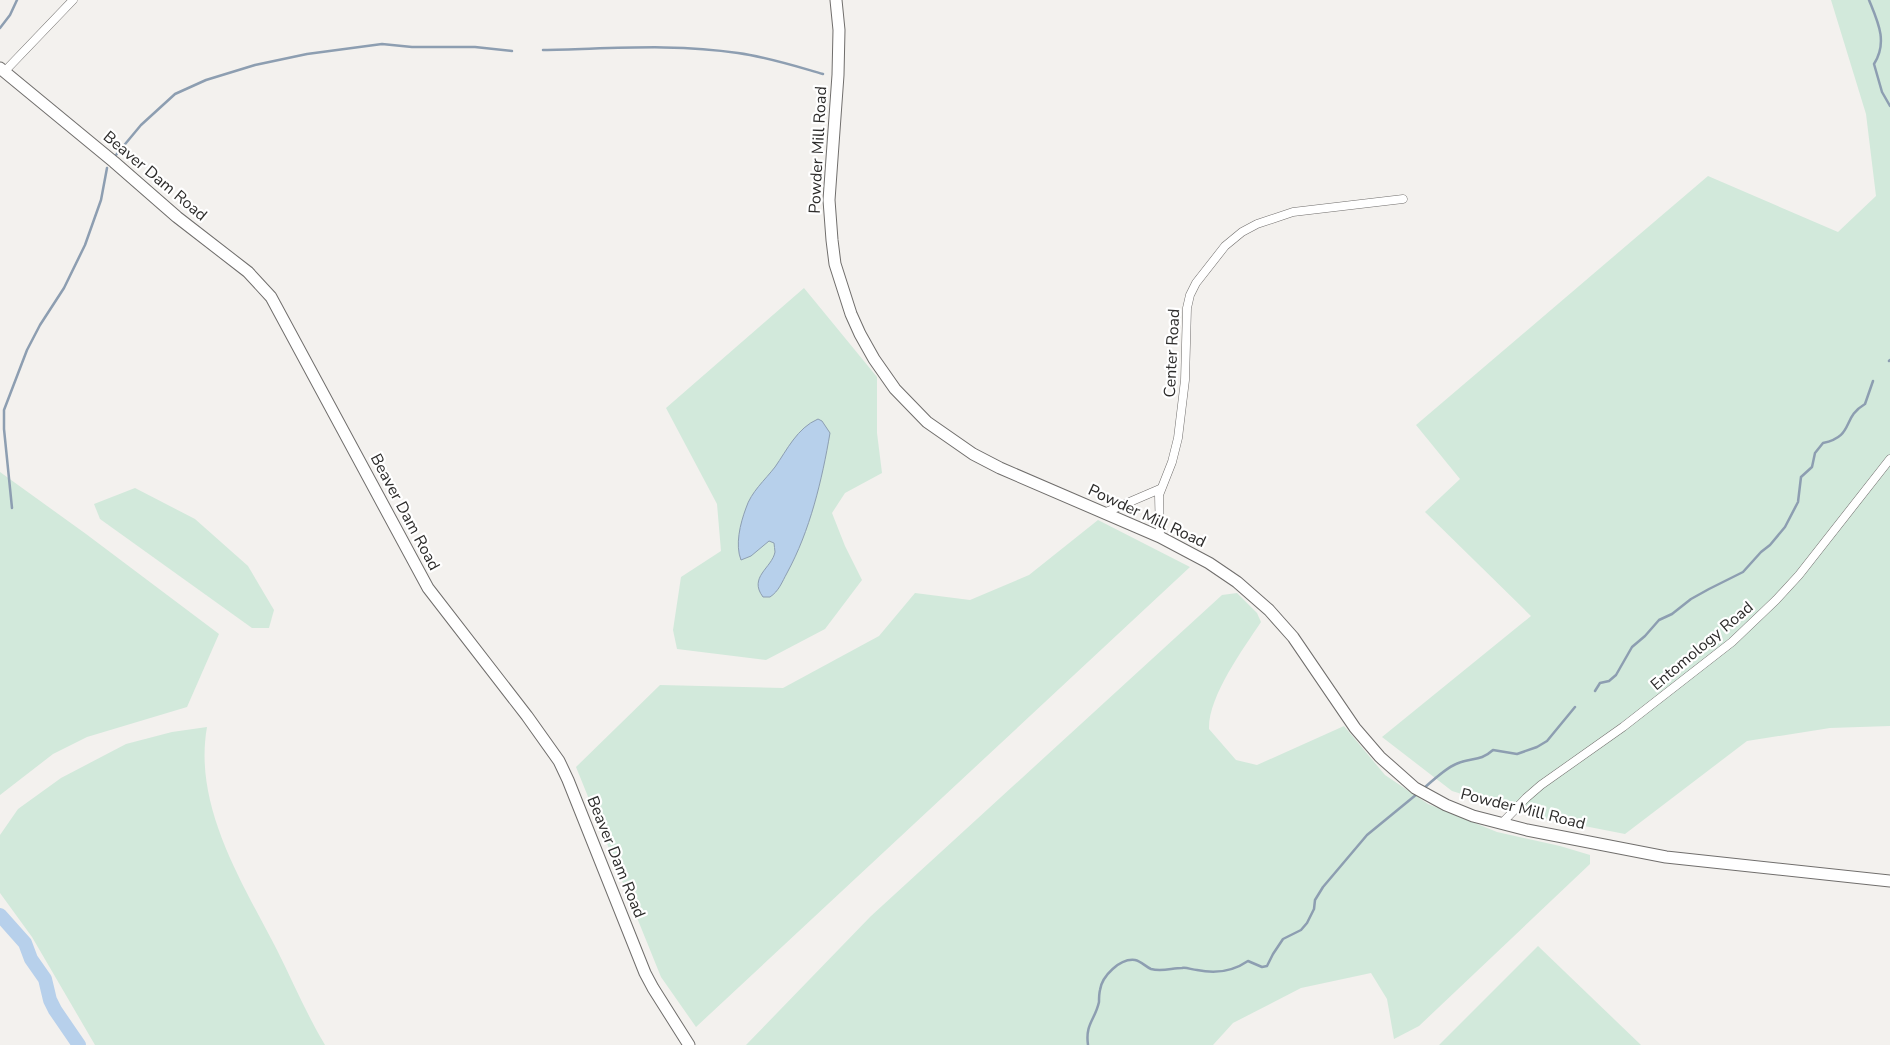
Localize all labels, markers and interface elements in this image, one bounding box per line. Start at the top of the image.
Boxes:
street label: Powder Mill Road [804,86,832,214]
street label: Beaver Dam Road [98,126,212,226]
street label: Center Road [1159,308,1185,398]
street label: Beaver Dam Road [365,450,445,574]
street label: Powder Mill Road [1084,479,1210,553]
street label: Entomology Road [1646,596,1758,696]
street label: Powder Mill Road [1458,783,1588,835]
street label: Beaver Dam Road [582,793,650,921]

